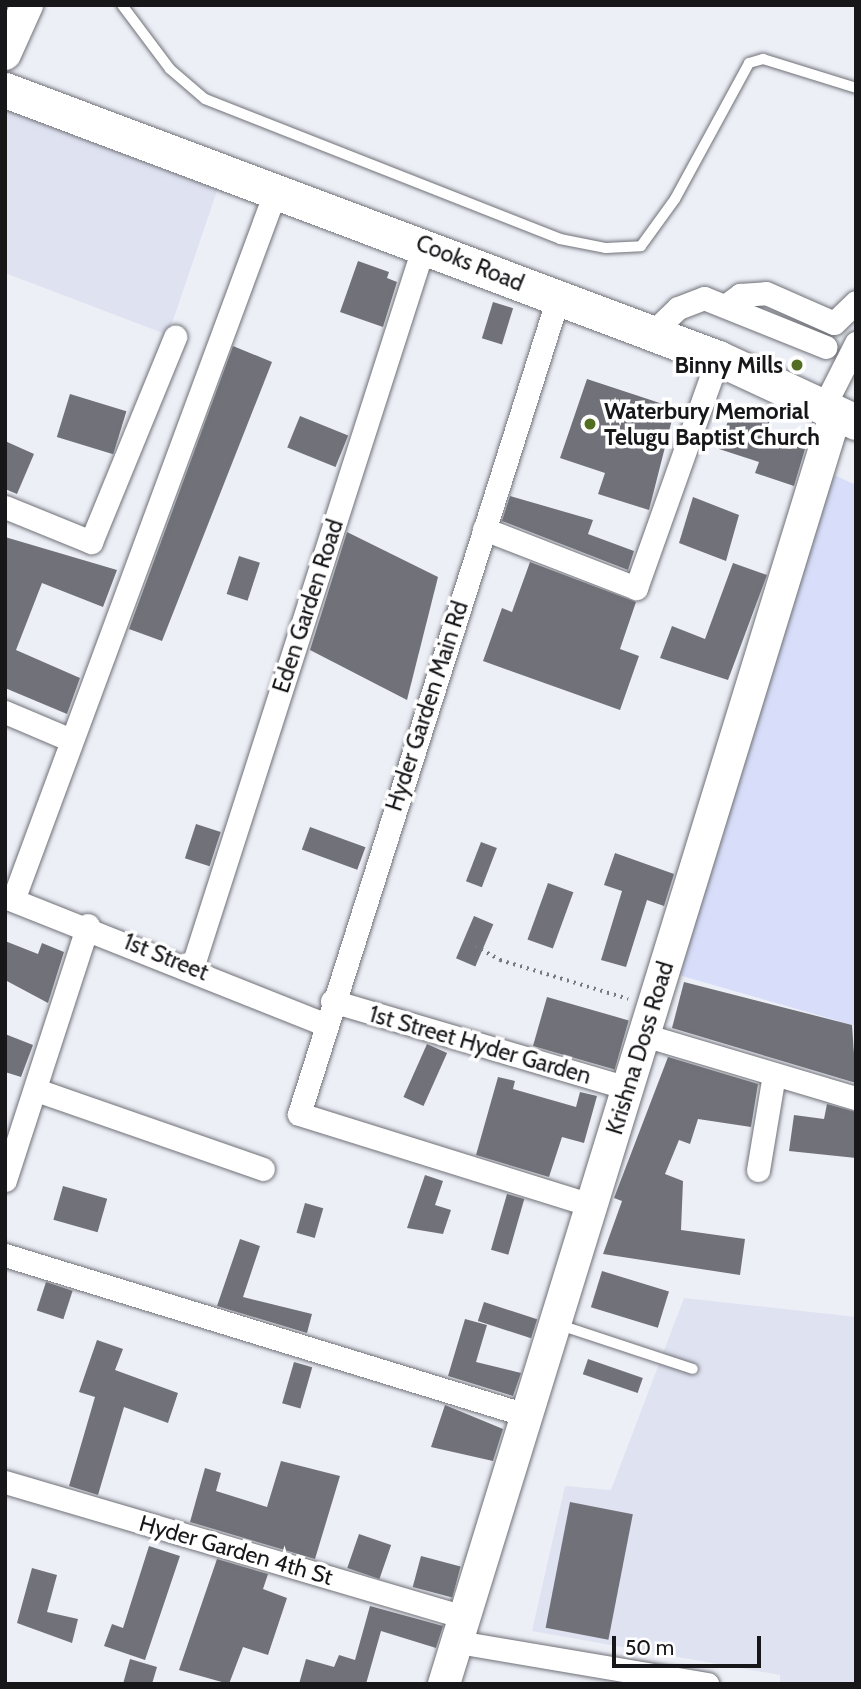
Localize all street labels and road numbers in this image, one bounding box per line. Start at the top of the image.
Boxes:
street label: Cooks Road [412,229,528,297]
street label: Eden Garden Road [267,516,349,696]
street label: Hyder Garden Main Rd [380,598,474,814]
street label: 1st Street [120,928,212,986]
street label: Krishna Doss Road [601,958,679,1138]
street label: 1st Street Hyder Garden [366,1000,594,1090]
street label: Hyder Garden 4th St [136,1509,336,1591]

